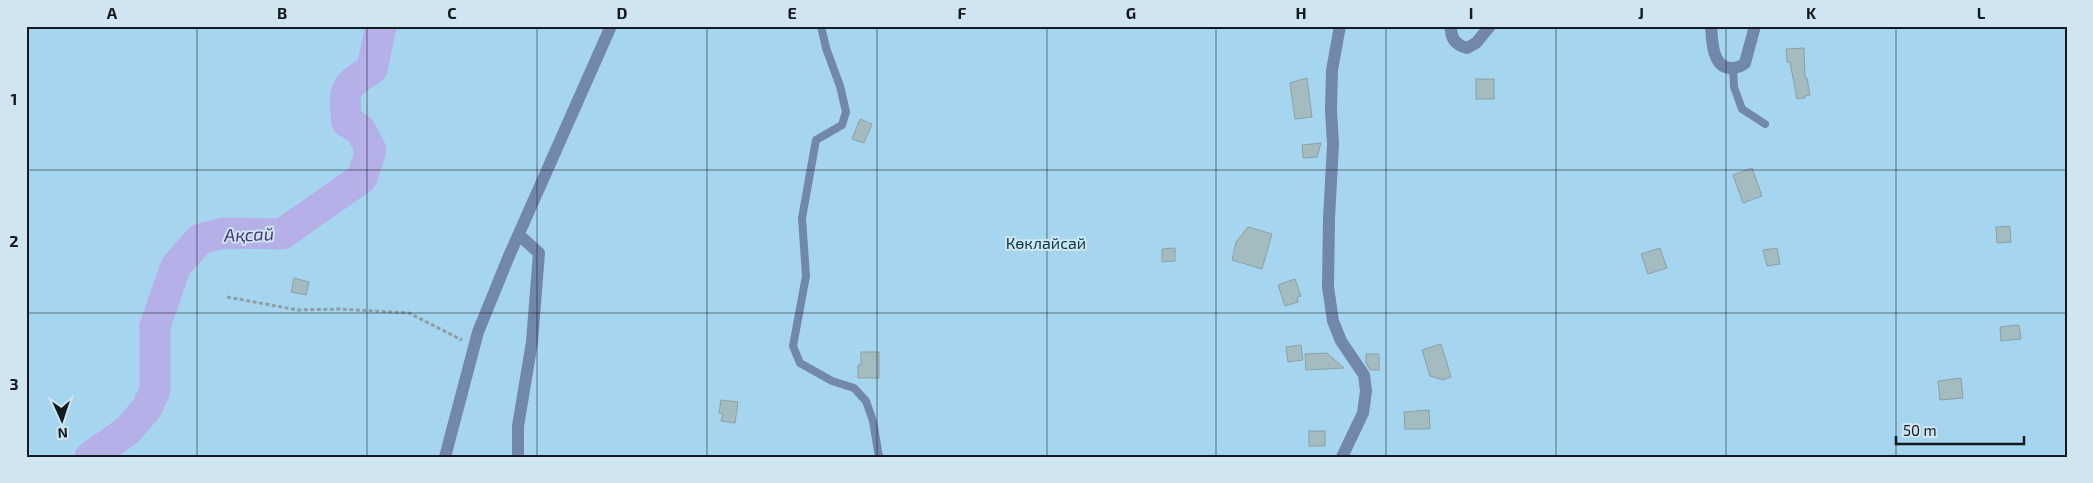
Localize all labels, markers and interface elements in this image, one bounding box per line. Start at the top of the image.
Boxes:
text: A [107,3,118,22]
text: B [277,3,287,22]
text: C [447,3,457,22]
text: D [617,3,628,22]
text: E [787,3,797,22]
text: F [958,3,967,22]
text: G [1126,3,1136,22]
text: H [1295,3,1307,22]
text: I [1469,3,1473,22]
text: J [1638,3,1644,22]
text: K [1806,3,1817,22]
text: L [1977,3,1986,22]
text: 1 [11,89,17,108]
water label: Ақсай [223,222,274,246]
text: 2 [9,231,19,250]
park label: Көклайсай [1006,233,1086,252]
text: 3 [9,374,19,393]
north arrow [38,396,88,446]
scale bar [1896,413,2023,445]
text: 50 m [1903,421,1937,439]
text: N [57,425,68,442]

